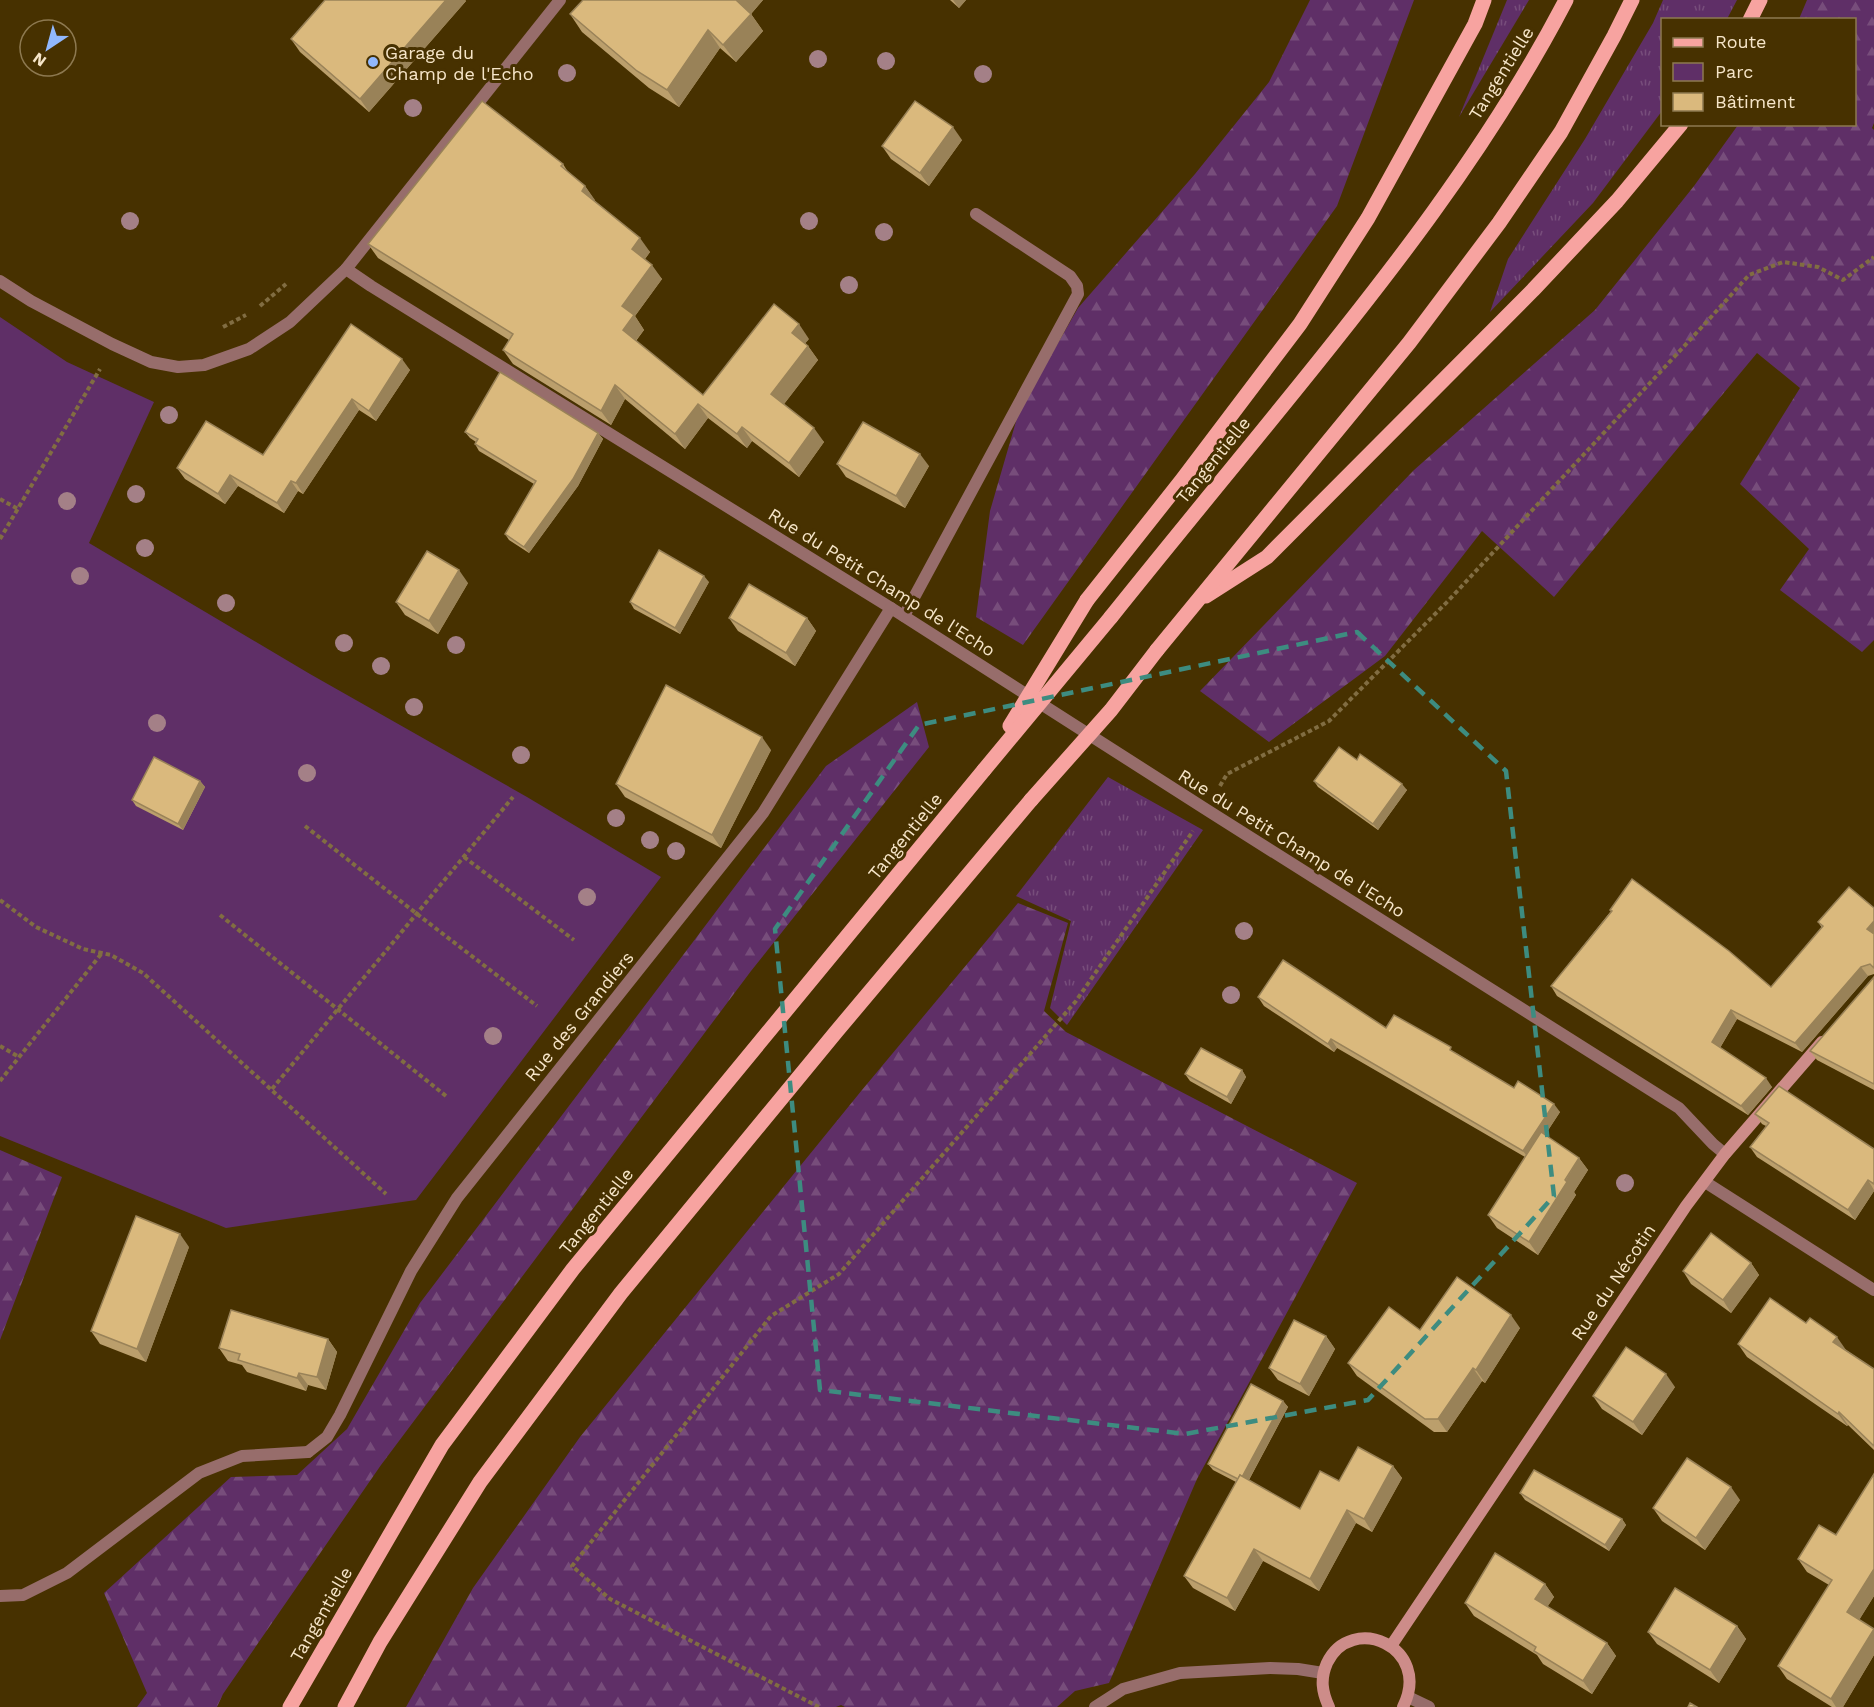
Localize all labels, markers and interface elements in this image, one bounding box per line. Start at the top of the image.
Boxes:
north arrow [18,18,78,78]
legend [1661,18,1856,126]
street label: Tangentielle [1464,23,1538,123]
text: Route [1715,31,1767,52]
place label: Garage du Champ de l'Echo [385,42,534,84]
text: N [29,49,50,71]
marker: Garage du Champ de l'Echo [366,55,380,69]
text: Parc [1715,61,1753,82]
text: Bâtiment [1715,91,1795,112]
street label: Tangentielle [1172,412,1254,508]
street label: Rue du Petit Champ de l'Echo [765,503,999,661]
street label: Rue du Petit Champ de l'Echo [1175,764,1409,922]
street label: Tangentielle [864,788,946,884]
street label: Rue des Grandiers [520,947,638,1085]
street label: Tangentielle [555,1163,637,1259]
street label: Rue du Nécotin [1566,1220,1660,1344]
street label: Tangentielle [286,1563,356,1665]

